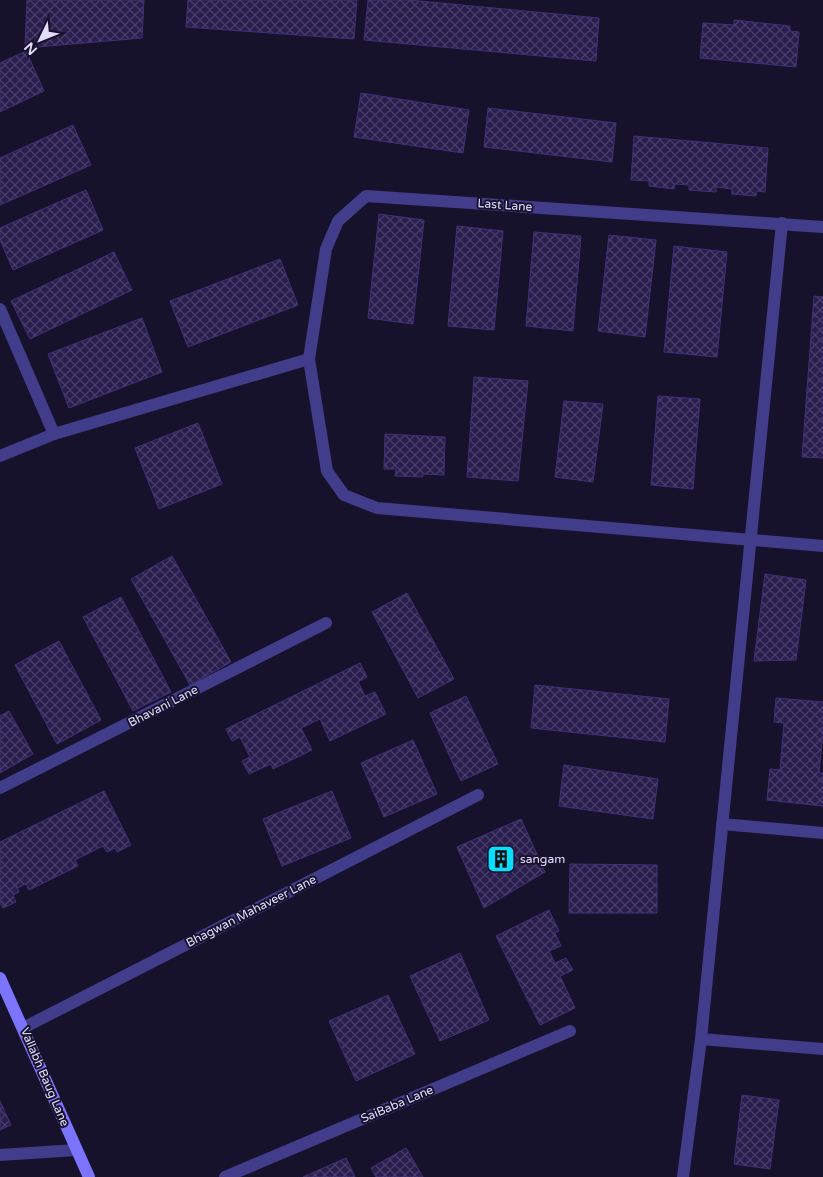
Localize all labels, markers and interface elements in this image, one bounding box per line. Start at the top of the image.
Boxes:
north arrow [15,15,65,65]
text: N [21,39,41,58]
street label: Last Lane [477,196,533,214]
street label: Bhavani Lane [126,682,200,730]
building icon: sangam [486,844,516,874]
place label: sangam [520,852,565,866]
street label: Bhagwan Mahaveer Lane [184,872,319,950]
street label: Vallabh Baug Lane [18,1026,72,1129]
street label: SaiBaba Lane [359,1082,435,1126]

